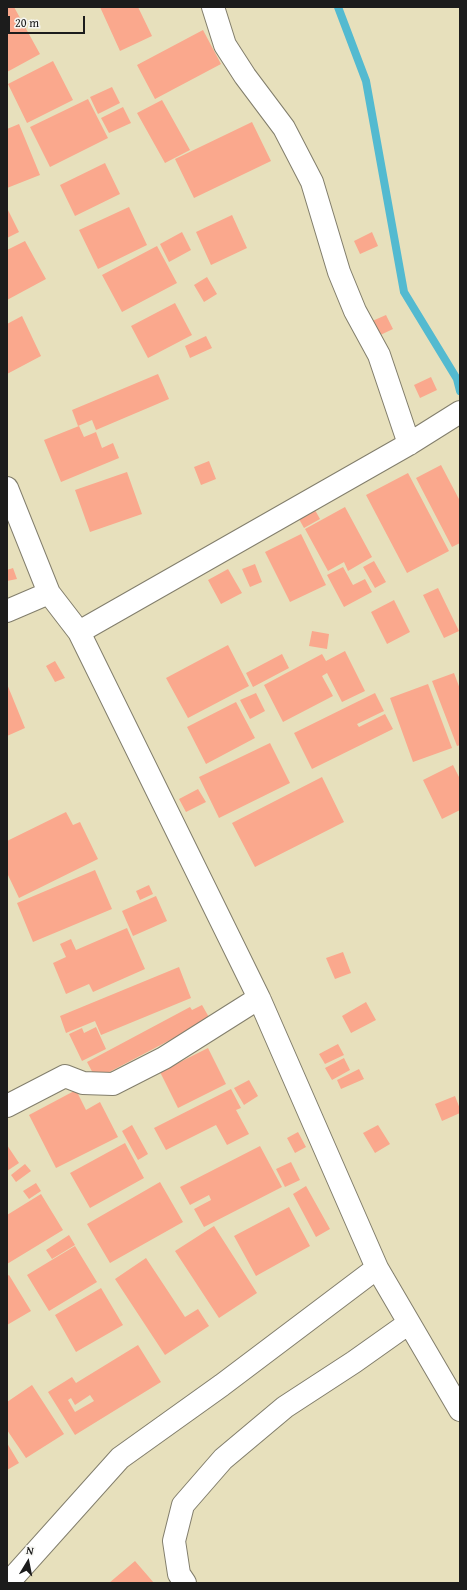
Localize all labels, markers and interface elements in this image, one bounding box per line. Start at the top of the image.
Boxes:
scale bar [10,8,87,34]
text: 20 m [15,14,39,31]
north arrow [8,1542,48,1582]
text: N [25,1542,35,1559]

